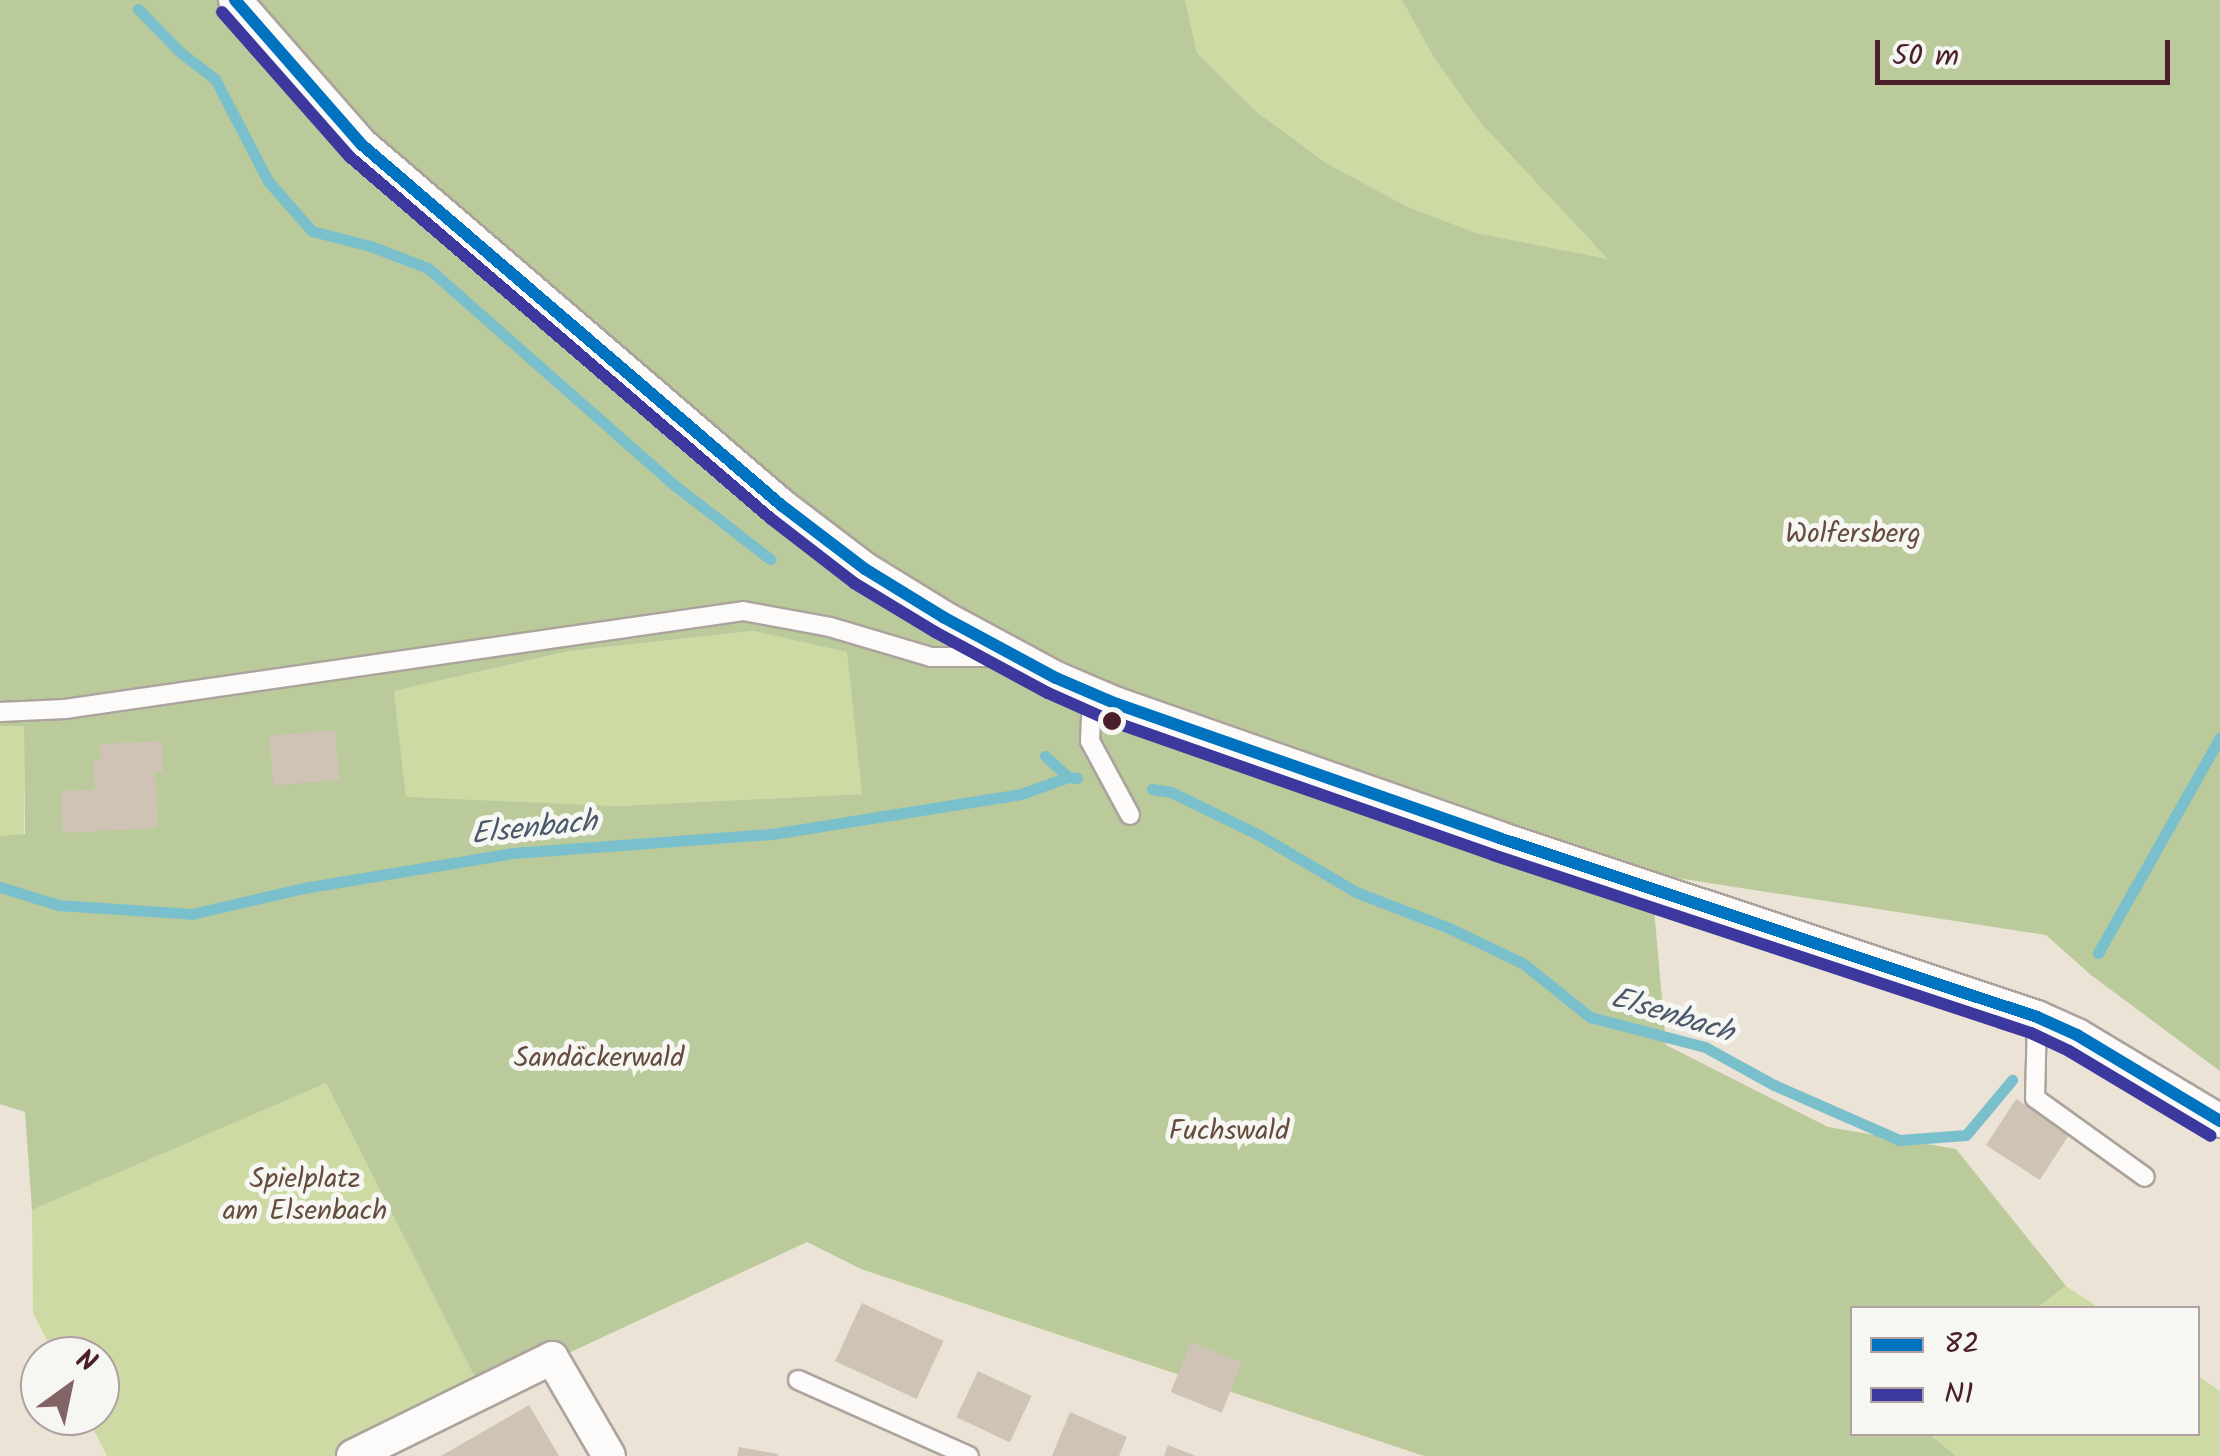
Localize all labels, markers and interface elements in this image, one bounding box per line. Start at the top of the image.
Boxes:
scale bar [1880,20,2175,82]
text: 50 m [1892,33,1959,81]
park label: Wolfersberg [1785,518,1921,552]
unlabelled marker [1102,711,1122,731]
water label: Elsenbach [469,804,599,854]
water label: Elsenbach [1606,980,1738,1052]
park label: Sandäckerwald [514,1042,684,1076]
park label: Fuchswald [1169,1115,1289,1149]
park label: Spielplatz am Elsenbach [223,1163,387,1229]
legend [1850,1306,2200,1436]
text: 82 [1944,1321,1980,1369]
north arrow [20,1336,120,1436]
text: N [66,1338,105,1386]
text: N1 [1944,1371,1974,1419]

